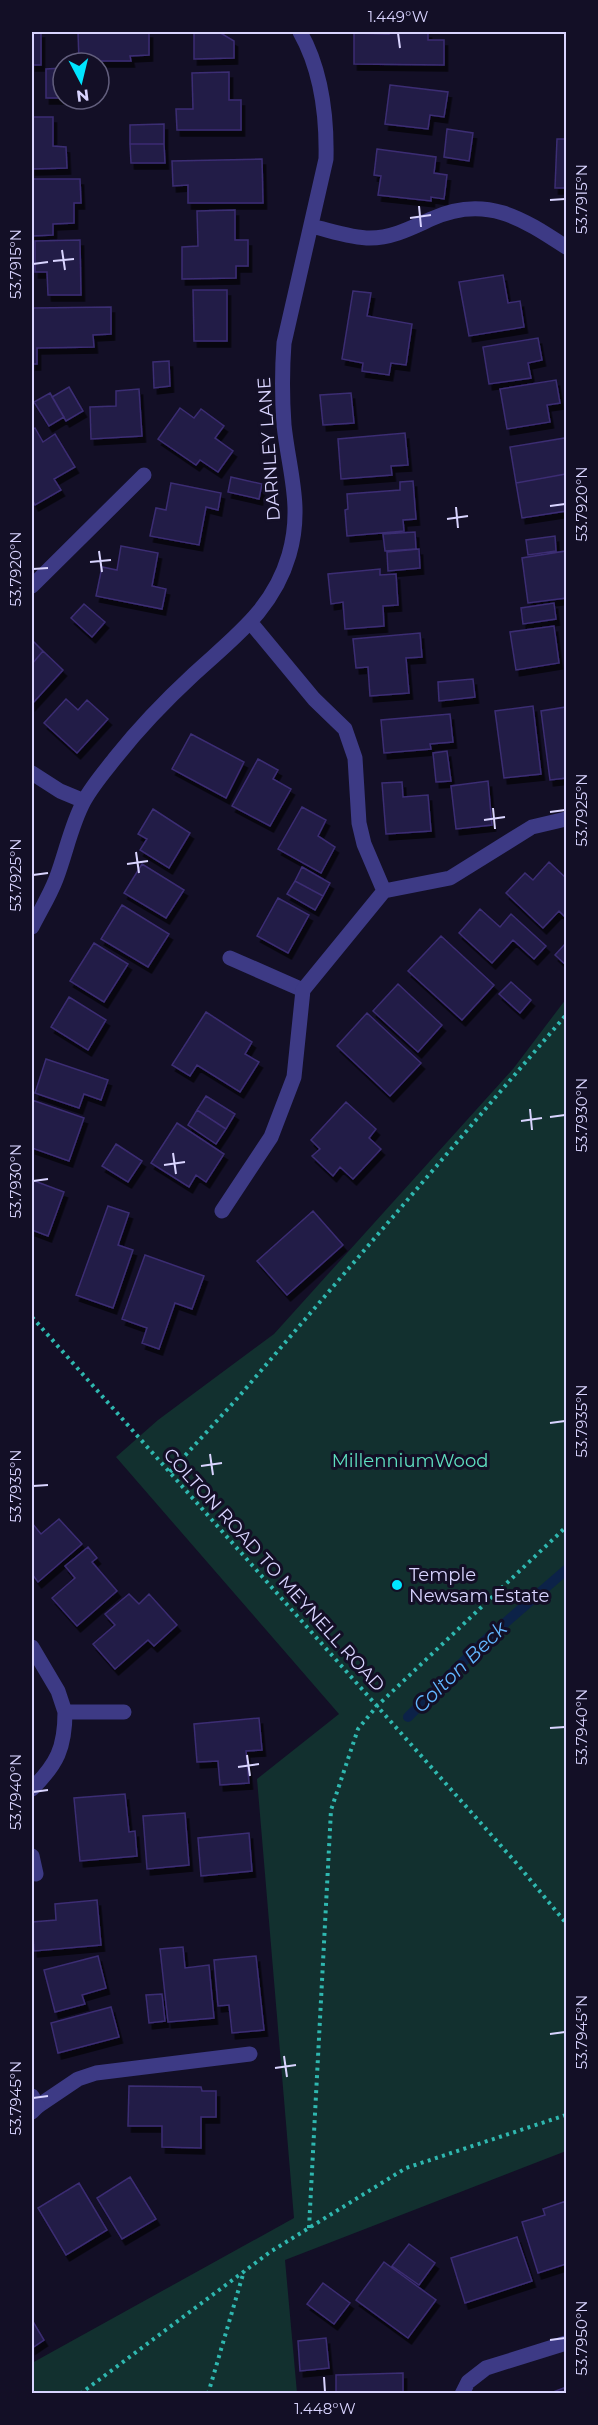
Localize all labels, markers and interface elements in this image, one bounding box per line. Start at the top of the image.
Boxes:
text: 1.449°W [368,7,429,26]
north arrow [51,51,111,111]
text: N [75,85,90,106]
text: 53.7915°N [572,164,591,234]
text: 53.7915°N [6,229,25,299]
street label: DARNLEY LANE [253,376,285,522]
text: 53.7920°N [572,467,591,541]
text: 53.7920°N [6,532,25,606]
text: 53.7925°N [572,773,591,847]
text: 53.7925°N [6,838,25,912]
text: 53.7930°N [572,1078,591,1152]
text: 53.7930°N [6,1144,25,1218]
text: 53.7935°N [572,1385,591,1457]
street label: COLTON ROAD TO MEYNELL ROAD [159,1444,389,1696]
text: 53.7935°N [6,1450,25,1522]
park label: MillenniumWood [332,1450,488,1472]
place label: Temple Newsam Estate [409,1564,549,1607]
marker: Temple Newsam Estate [390,1578,404,1592]
water label: Colton Beck [408,1616,513,1718]
text: 53.7940°N [572,1689,591,1765]
text: 53.7940°N [6,1754,25,1830]
text: 53.7945°N [572,1995,591,2069]
text: 53.7945°N [6,2061,25,2135]
text: 53.7950°N [572,2301,591,2375]
text: 1.448°W [294,2399,356,2418]

